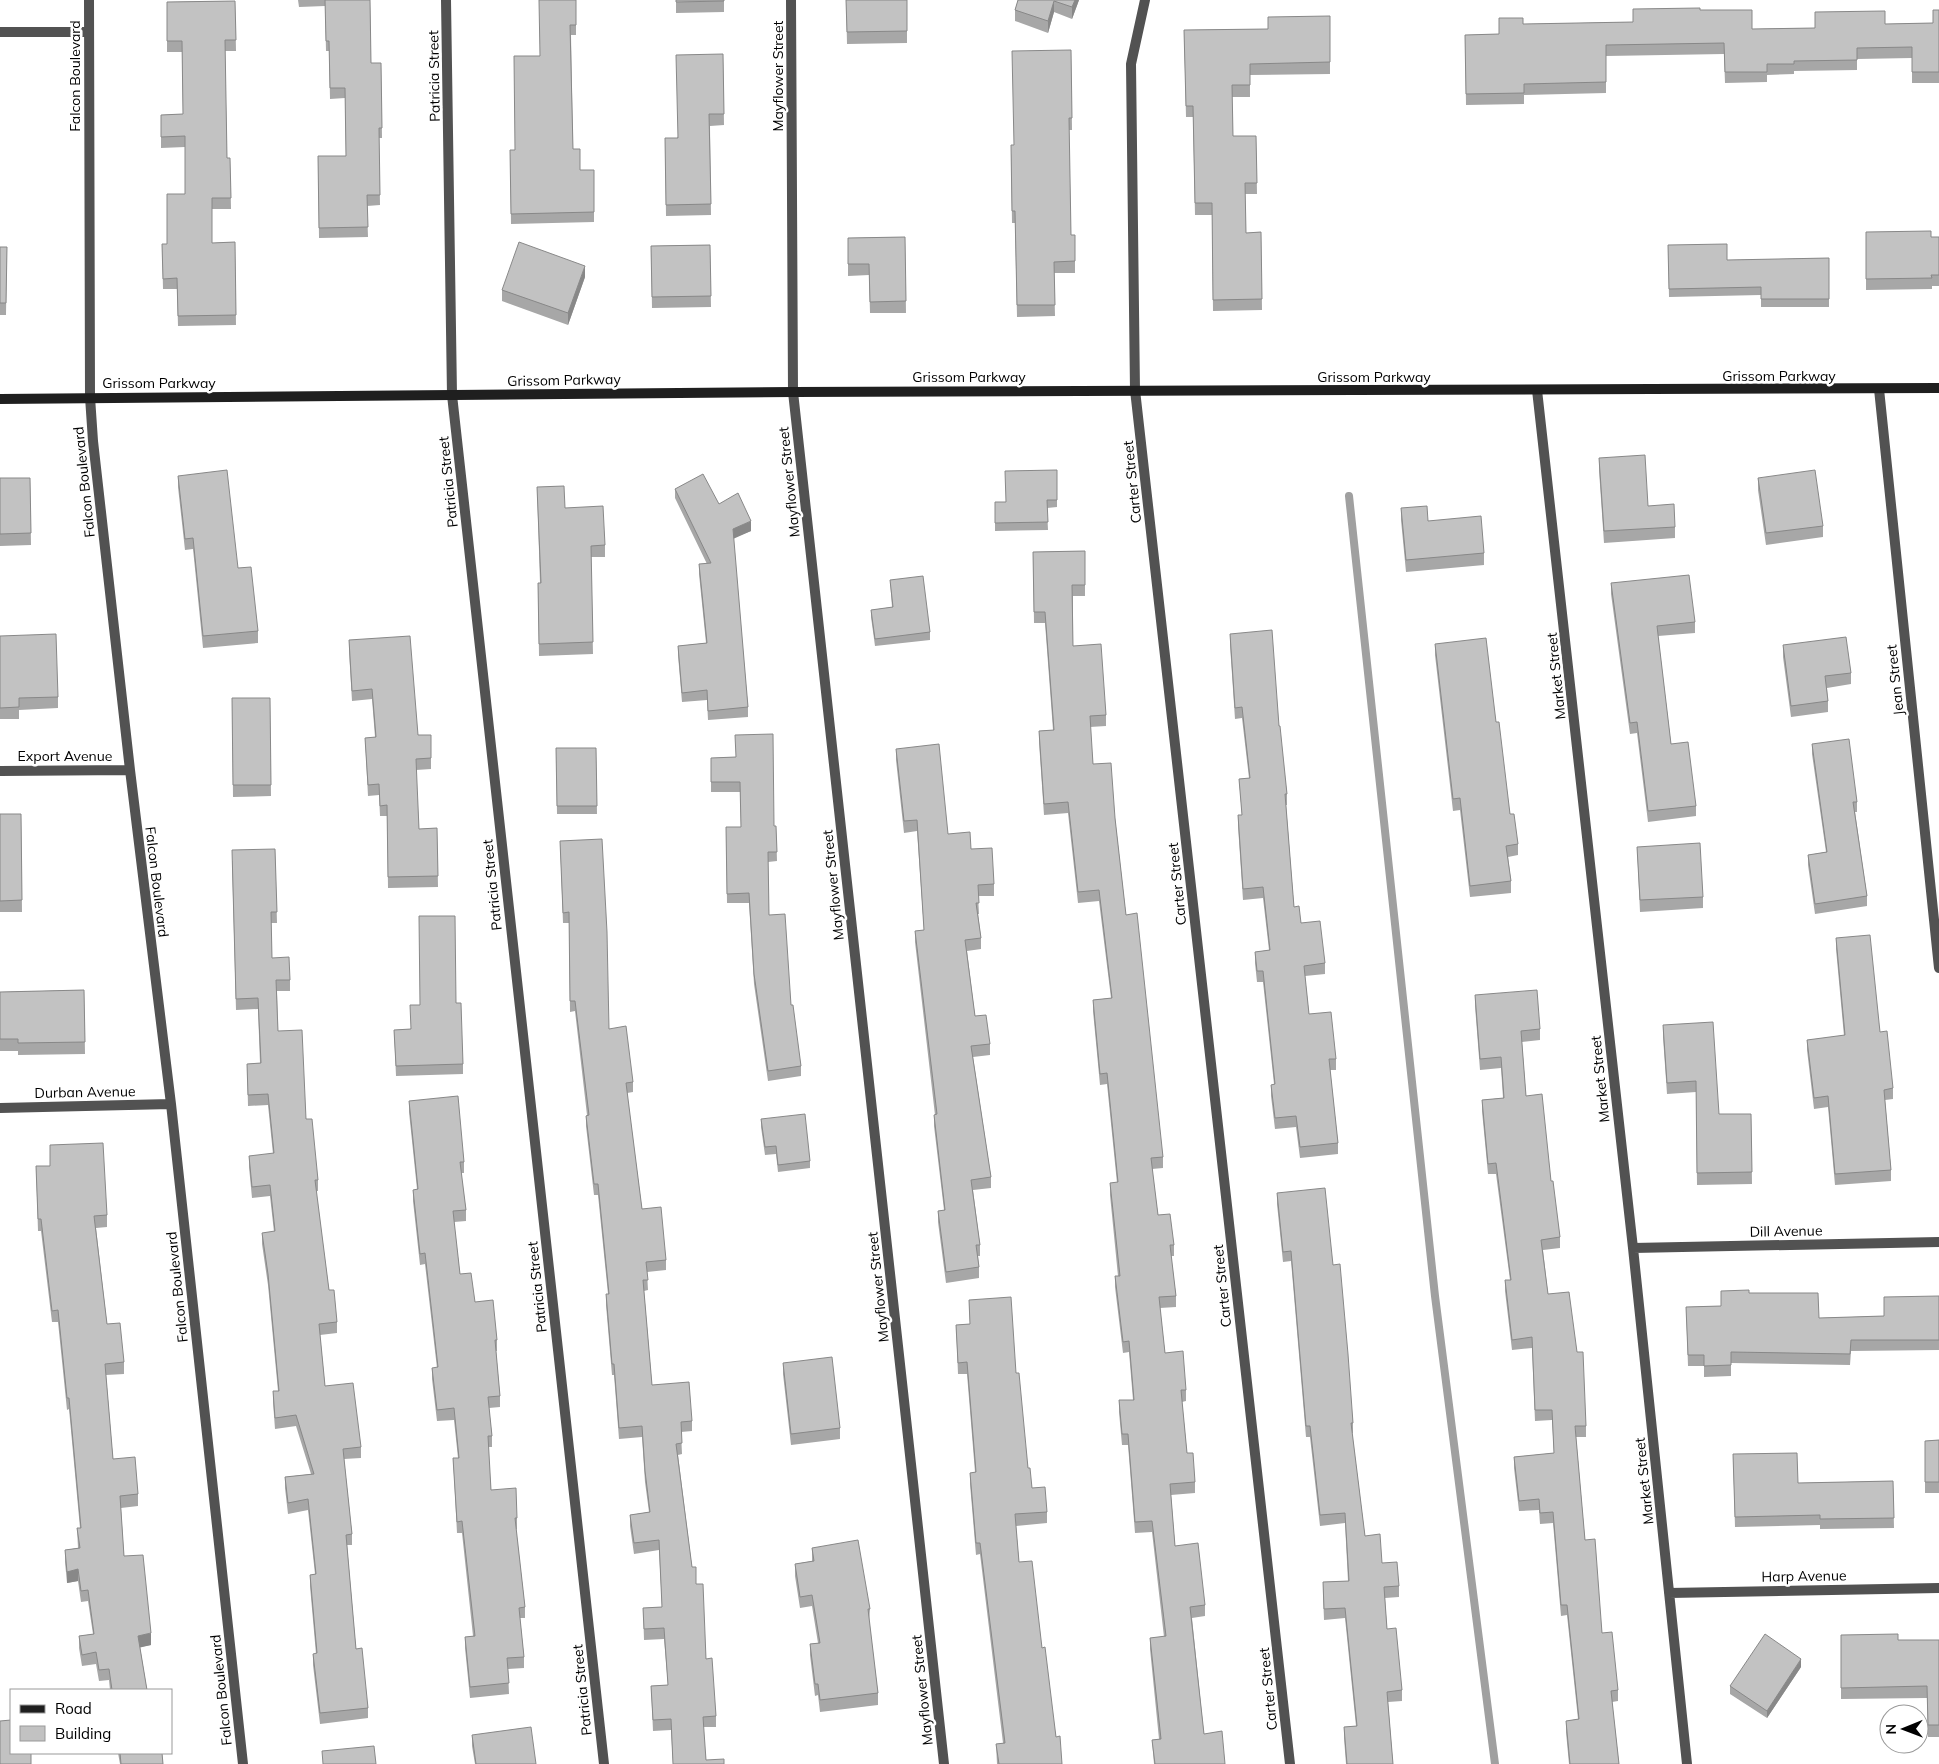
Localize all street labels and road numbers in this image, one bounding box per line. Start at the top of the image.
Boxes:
street label: Falcon Boulevard [66,20,84,132]
street label: Mayflower Street [769,20,787,131]
street label: Patricia Street [424,30,444,122]
street label: Grissom Parkway [1722,367,1836,385]
street label: Grissom Parkway [912,368,1026,386]
street label: Grissom Parkway [1317,368,1431,386]
street label: Grissom Parkway [507,370,621,390]
street label: Grissom Parkway [102,374,216,392]
street label: Falcon Boulevard [69,426,99,538]
street label: Mayflower Street [774,426,804,538]
street label: Patricia Street [434,435,462,528]
street label: Carter Street [1119,440,1145,524]
street label: Market Street [1542,631,1570,720]
street label: Jean Street [1882,644,1908,716]
street label: Export Avenue [18,747,112,765]
street label: Falcon Boulevard [141,826,173,938]
street label: Mayflower Street [818,829,848,941]
street label: Patricia Street [478,838,506,931]
street label: Carter Street [1164,842,1190,926]
street label: Market Street [1586,1034,1614,1123]
street label: Durban Avenue [34,1082,136,1102]
street label: Dill Avenue [1749,1221,1823,1241]
street label: Falcon Boulevard [162,1231,192,1343]
street label: Mayflower Street [863,1231,893,1343]
street label: Patricia Street [523,1240,551,1333]
street label: Carter Street [1209,1244,1235,1328]
street label: Market Street [1630,1436,1658,1525]
street label: Harp Avenue [1761,1566,1847,1586]
street label: Falcon Boulevard [206,1634,236,1746]
street label: Mayflower Street [907,1634,937,1746]
street label: Patricia Street [568,1643,596,1736]
street label: Carter Street [1255,1647,1281,1731]

